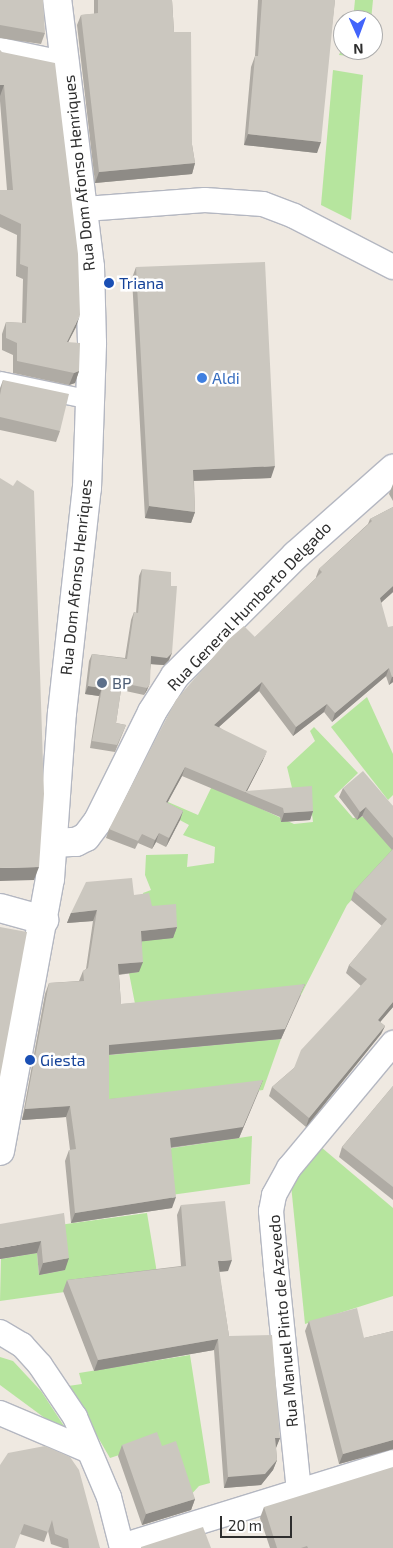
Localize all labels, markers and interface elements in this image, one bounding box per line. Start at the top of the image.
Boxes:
north arrow [333,10,383,60]
text: N [353,41,364,58]
street label: Rua Dom Afonso Henriques [59,74,99,272]
place label: Triana [119,273,164,293]
marker: Triana [103,277,115,289]
place label: Aldi [212,368,240,388]
marker: Aldi [196,372,208,384]
street label: Rua Dom Afonso Henriques [56,478,96,676]
street label: Rua General Humberto Delgado [163,517,335,695]
place label: BP [112,673,131,693]
marker: BP [96,677,108,689]
place label: Giesta [40,1050,86,1070]
marker: Giesta [24,1054,36,1066]
street label: Rua Manuel Pinto de Azevedo [264,1213,302,1429]
scale bar [223,1506,296,1538]
text: 20 m [228,1516,262,1534]

